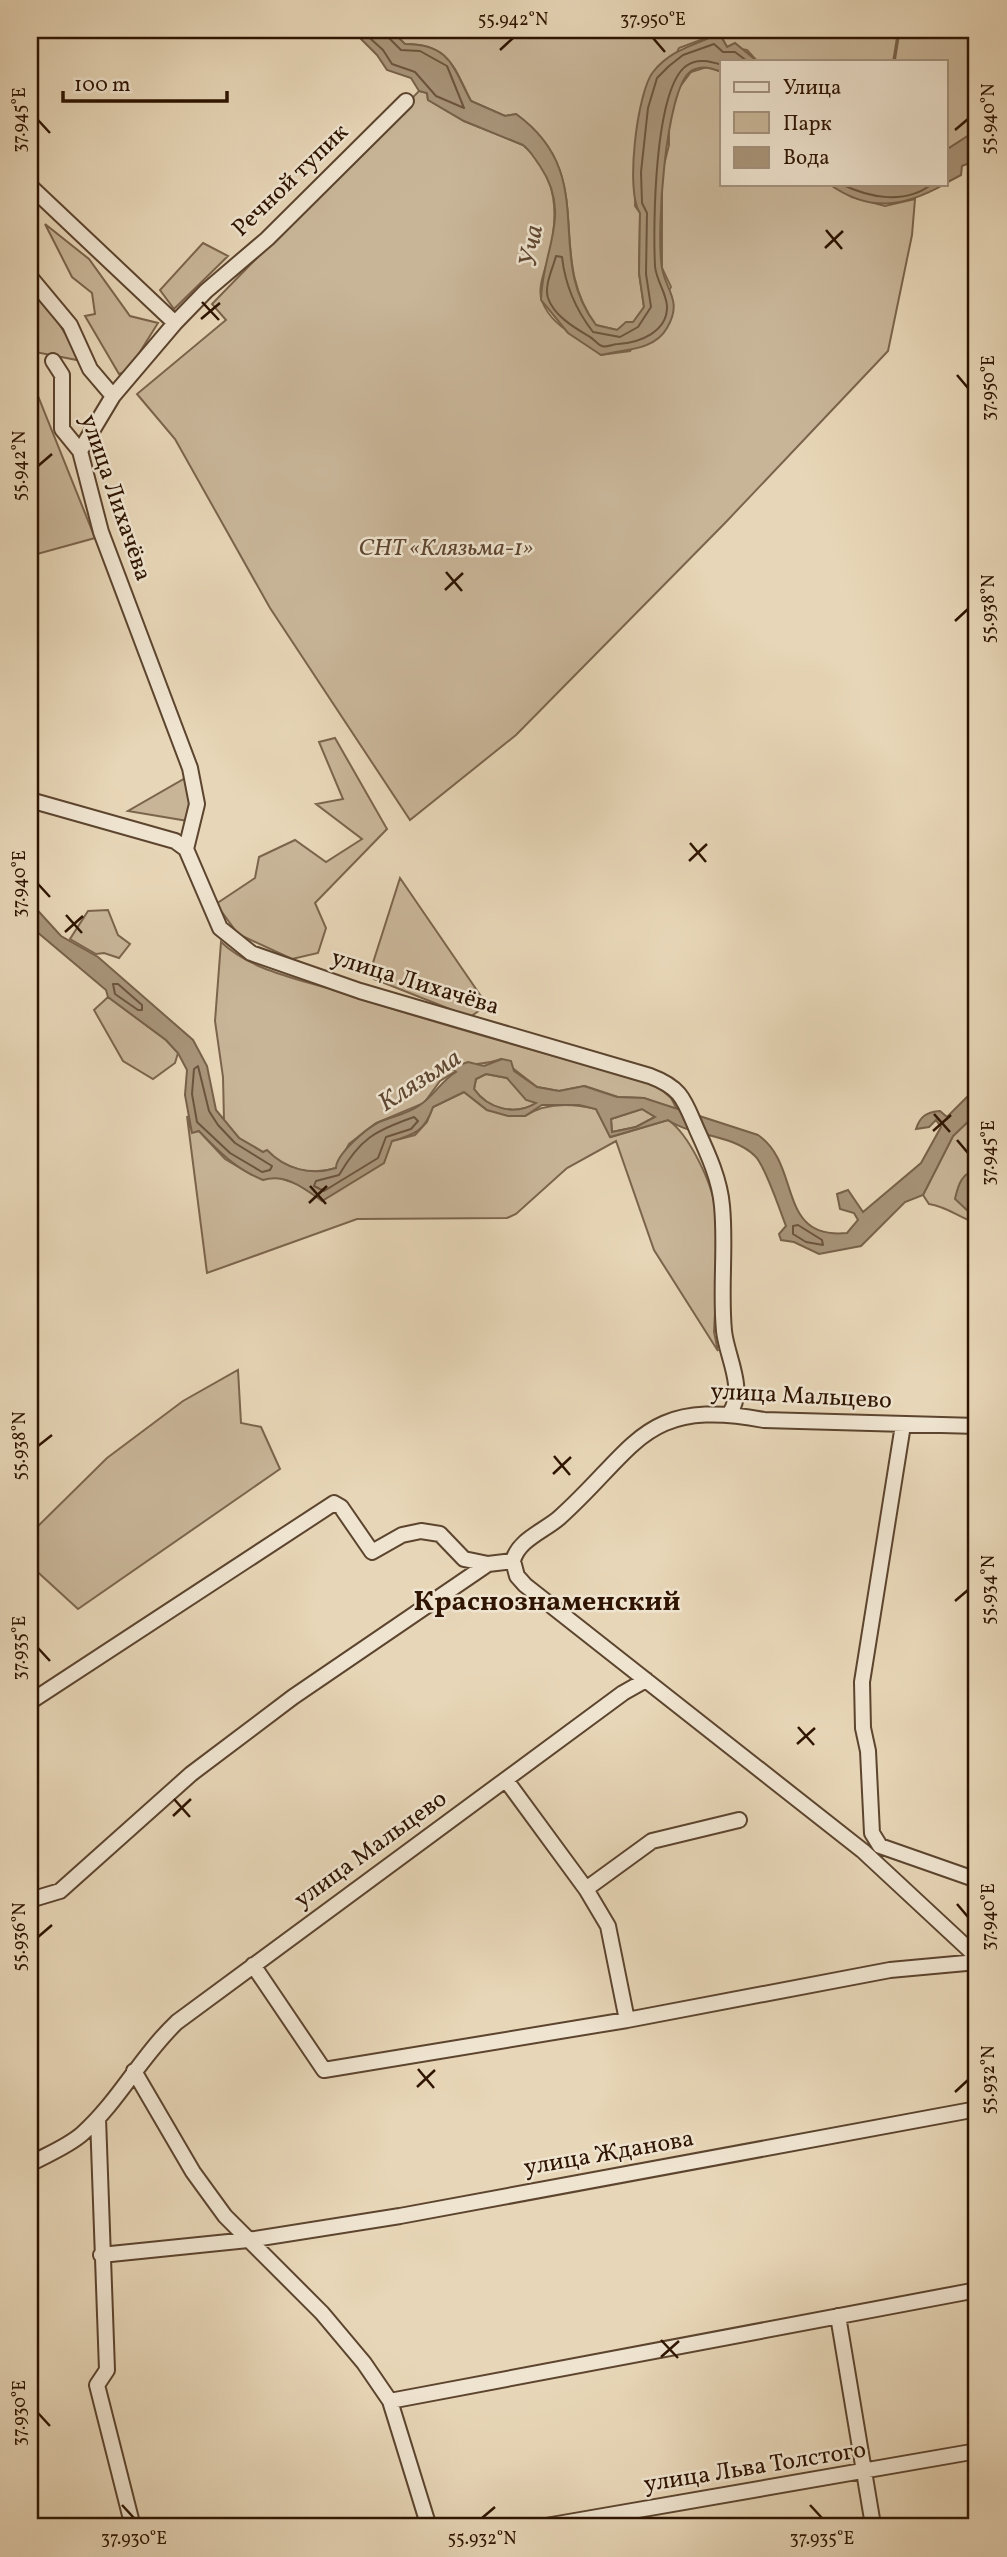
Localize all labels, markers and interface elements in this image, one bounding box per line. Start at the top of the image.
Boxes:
text: 55.942°N [478,8,548,33]
text: 37.950°E [620,8,686,33]
scale bar [63,60,228,104]
legend [720,60,948,186]
text: 100 m [74,71,131,100]
text: Улица [783,74,841,103]
text: 55.940°N [977,83,1002,155]
text: 37.945°E [8,87,33,153]
text: Парк [783,110,832,139]
street label: Речной тупик [225,116,357,245]
text: Вода [783,144,830,173]
water label: Уча [511,222,553,270]
text: 37.950°E [977,355,1002,421]
street label: улица Лихачёва [71,410,159,586]
text: 55.942°N [8,431,33,501]
park label: СНТ «Клязьма-1» [359,532,533,566]
text: 55.938°N [977,574,1002,644]
text: 37.940°E [8,850,33,918]
street label: улица Лихачёва [327,941,503,1025]
water label: Клязьма [371,1041,469,1121]
text: 37.945°E [977,1120,1002,1186]
street label: улица Мальцево [709,1375,893,1419]
text: 55.938°N [8,1411,33,1481]
text: 55.934°N [977,1555,1002,1625]
district label: Краснознаменский [414,1583,680,1622]
text: 37.935°E [8,1615,33,1680]
street label: улица Мальцево [287,1783,455,1917]
text: 37.940°E [977,1883,1002,1951]
text: 55.936°N [8,1903,33,1971]
text: 55.932°N [977,2045,1002,2115]
street label: улица Жданова [521,2122,697,2186]
text: 37.930°E [8,2380,33,2446]
street label: улица Льва Толстого [641,2434,869,2502]
text: 37.930°E [101,2527,167,2552]
text: 55.932°N [447,2527,517,2552]
text: 37.935°E [790,2527,855,2552]

